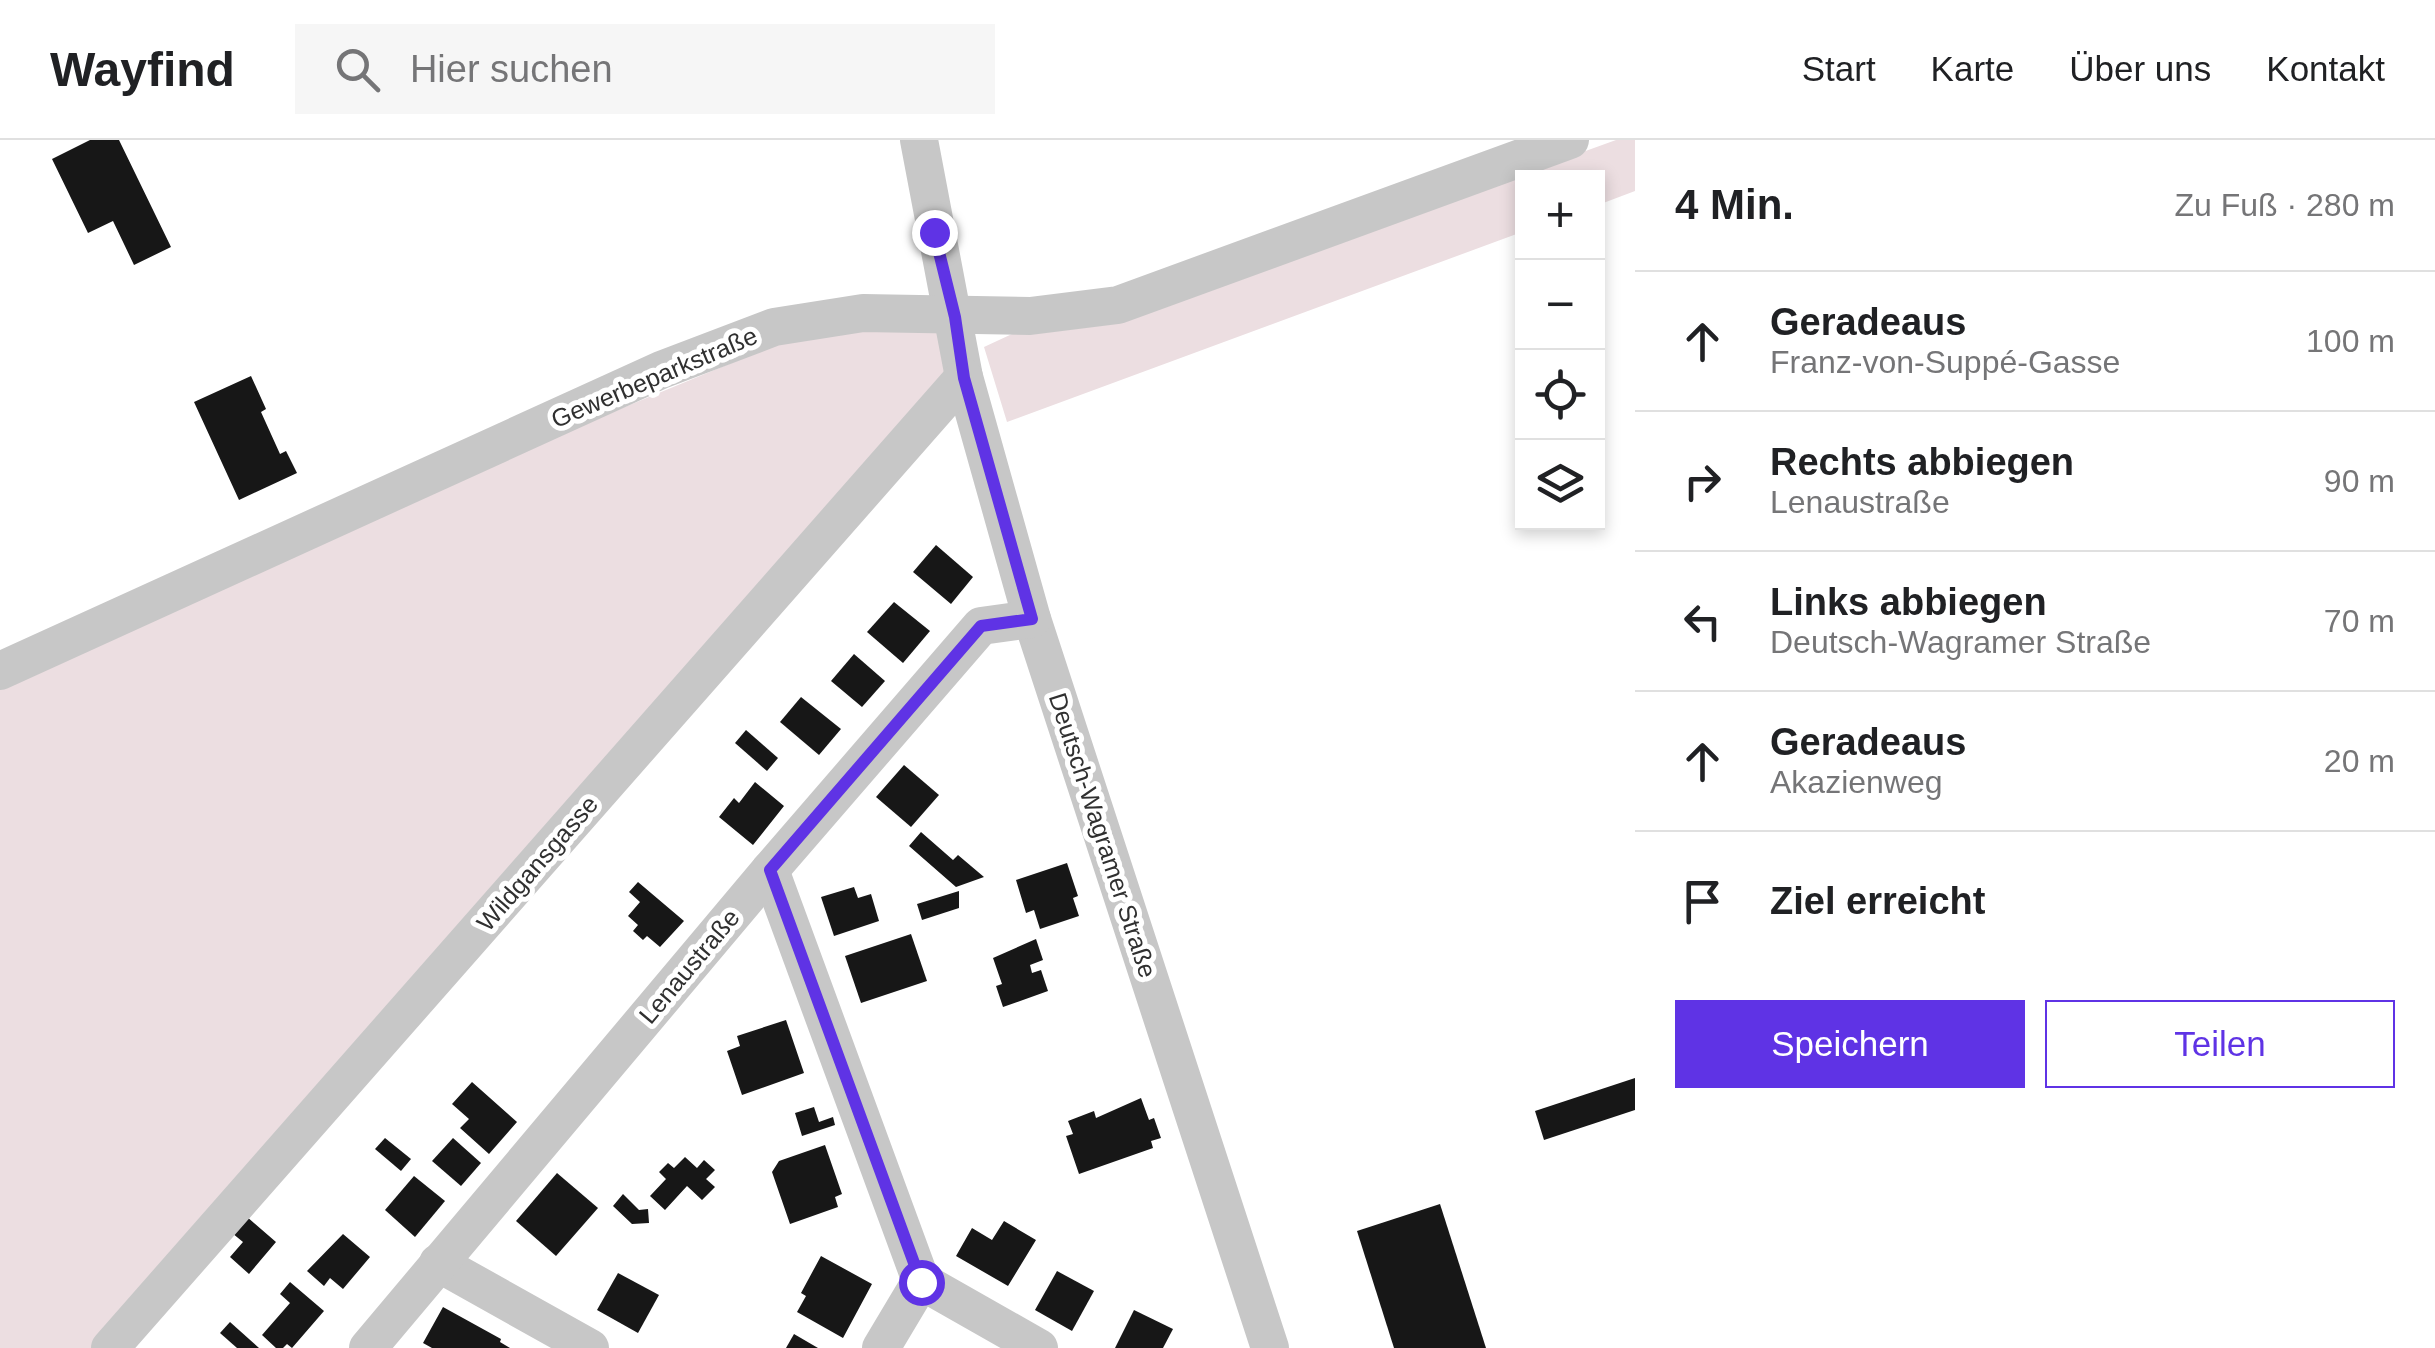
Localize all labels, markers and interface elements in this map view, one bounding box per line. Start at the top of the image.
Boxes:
search box [295,24,995,114]
icon: search [330,42,385,97]
text: Wayfind [50,43,235,96]
text: Hier suchen [410,48,613,90]
text: Start [1802,49,1876,88]
text: Karte [1931,49,2014,88]
text: Über uns [2069,49,2211,88]
text: Kontakt [2266,49,2385,88]
map controls [1515,170,1605,530]
button: + [1515,170,1605,260]
text: 4 Min. [1675,181,1794,228]
text: Zu Fuß · 280 m [2175,187,2395,223]
route end [912,210,958,256]
button: − [1515,260,1605,350]
text: Geradeaus [1770,301,1966,343]
icon: ahead [1675,314,1730,369]
street label: Gewerbeparkstraße [547,321,761,433]
text: 100 m [2306,323,2395,359]
text: Franz-von-Suppé-Gasse [1770,344,2120,380]
button: locate [1515,350,1605,440]
button: layers [1515,440,1605,530]
text: Rechts abbiegen [1770,441,2074,483]
icon: right [1675,454,1730,509]
text: 90 m [2324,463,2395,499]
text: Lenaustraße [1770,484,1950,520]
text: Links abbiegen [1770,581,2047,623]
icon: left [1675,594,1730,649]
text: 70 m [2324,603,2395,639]
text: Deutsch-Wagramer Straße [1770,624,2151,660]
street label: Deutsch-Wagramer Straße [1044,689,1162,981]
text: Geradeaus [1770,721,1966,763]
icon: ahead [1675,734,1730,789]
text: 20 m [2324,743,2395,779]
text: Akazienweg [1770,764,1943,800]
street label: Wildgansgasse [471,790,603,936]
icon: arrive [1675,874,1730,929]
text: Ziel erreicht [1770,880,1985,922]
street label: Lenaustraße [633,903,745,1029]
button: Speichern [1675,1000,2025,1088]
button: Teilen [2045,1000,2395,1088]
route start [899,1260,945,1306]

